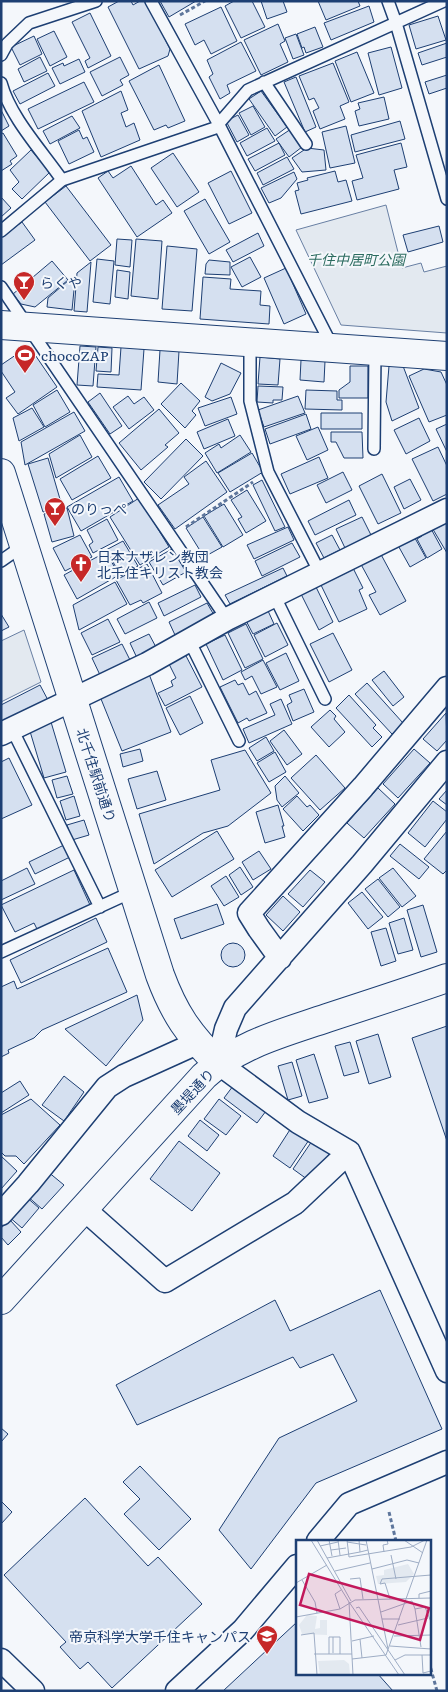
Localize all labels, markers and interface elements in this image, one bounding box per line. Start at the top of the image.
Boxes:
park label: 千住中居町公園 [307,249,407,269]
bar icon: らくや [12,270,36,301]
place label: らくや [40,272,82,292]
sports icon: chocoZAP [13,343,37,374]
place label: chocoZAP [41,345,109,365]
bar icon: のりっぺ [43,496,67,527]
place label: のりっぺ [71,498,127,518]
place label: 日本ナザレン教団 北千住キリスト教会 [97,546,223,582]
church icon: 日本ナザレン教団 北千住キリスト教会 [69,552,93,583]
street label: 北千住駅前通り [72,725,122,825]
street label: 墨堤通り [166,1064,218,1118]
inset map [296,1540,430,1674]
school or university icon: 帝京科学大学千住キャンパス [255,1624,279,1655]
place label: 帝京科学大学千住キャンパス [69,1626,251,1646]

